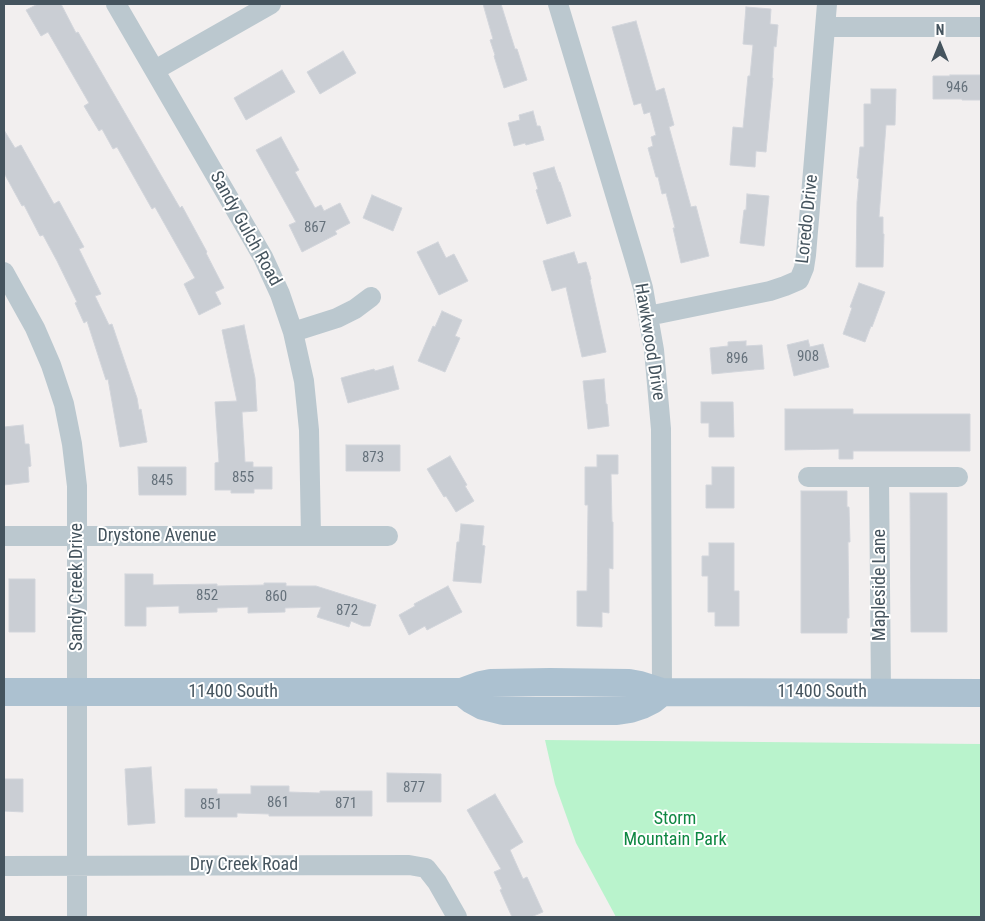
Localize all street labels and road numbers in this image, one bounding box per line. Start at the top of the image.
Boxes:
street label: Sandy Gulch Road [205,168,285,290]
street label: Loredo Drive [793,173,823,265]
street label: Hawkwood Drive [629,282,669,402]
street label: Sandy Creek Drive [66,523,88,651]
street label: Drystone Avenue [98,525,216,547]
street label: Mapleside Lane [869,529,891,641]
street label: 11400 South [188,681,278,703]
street label: 11400 South [777,681,867,703]
street label: Dry Creek Road [190,854,298,876]

